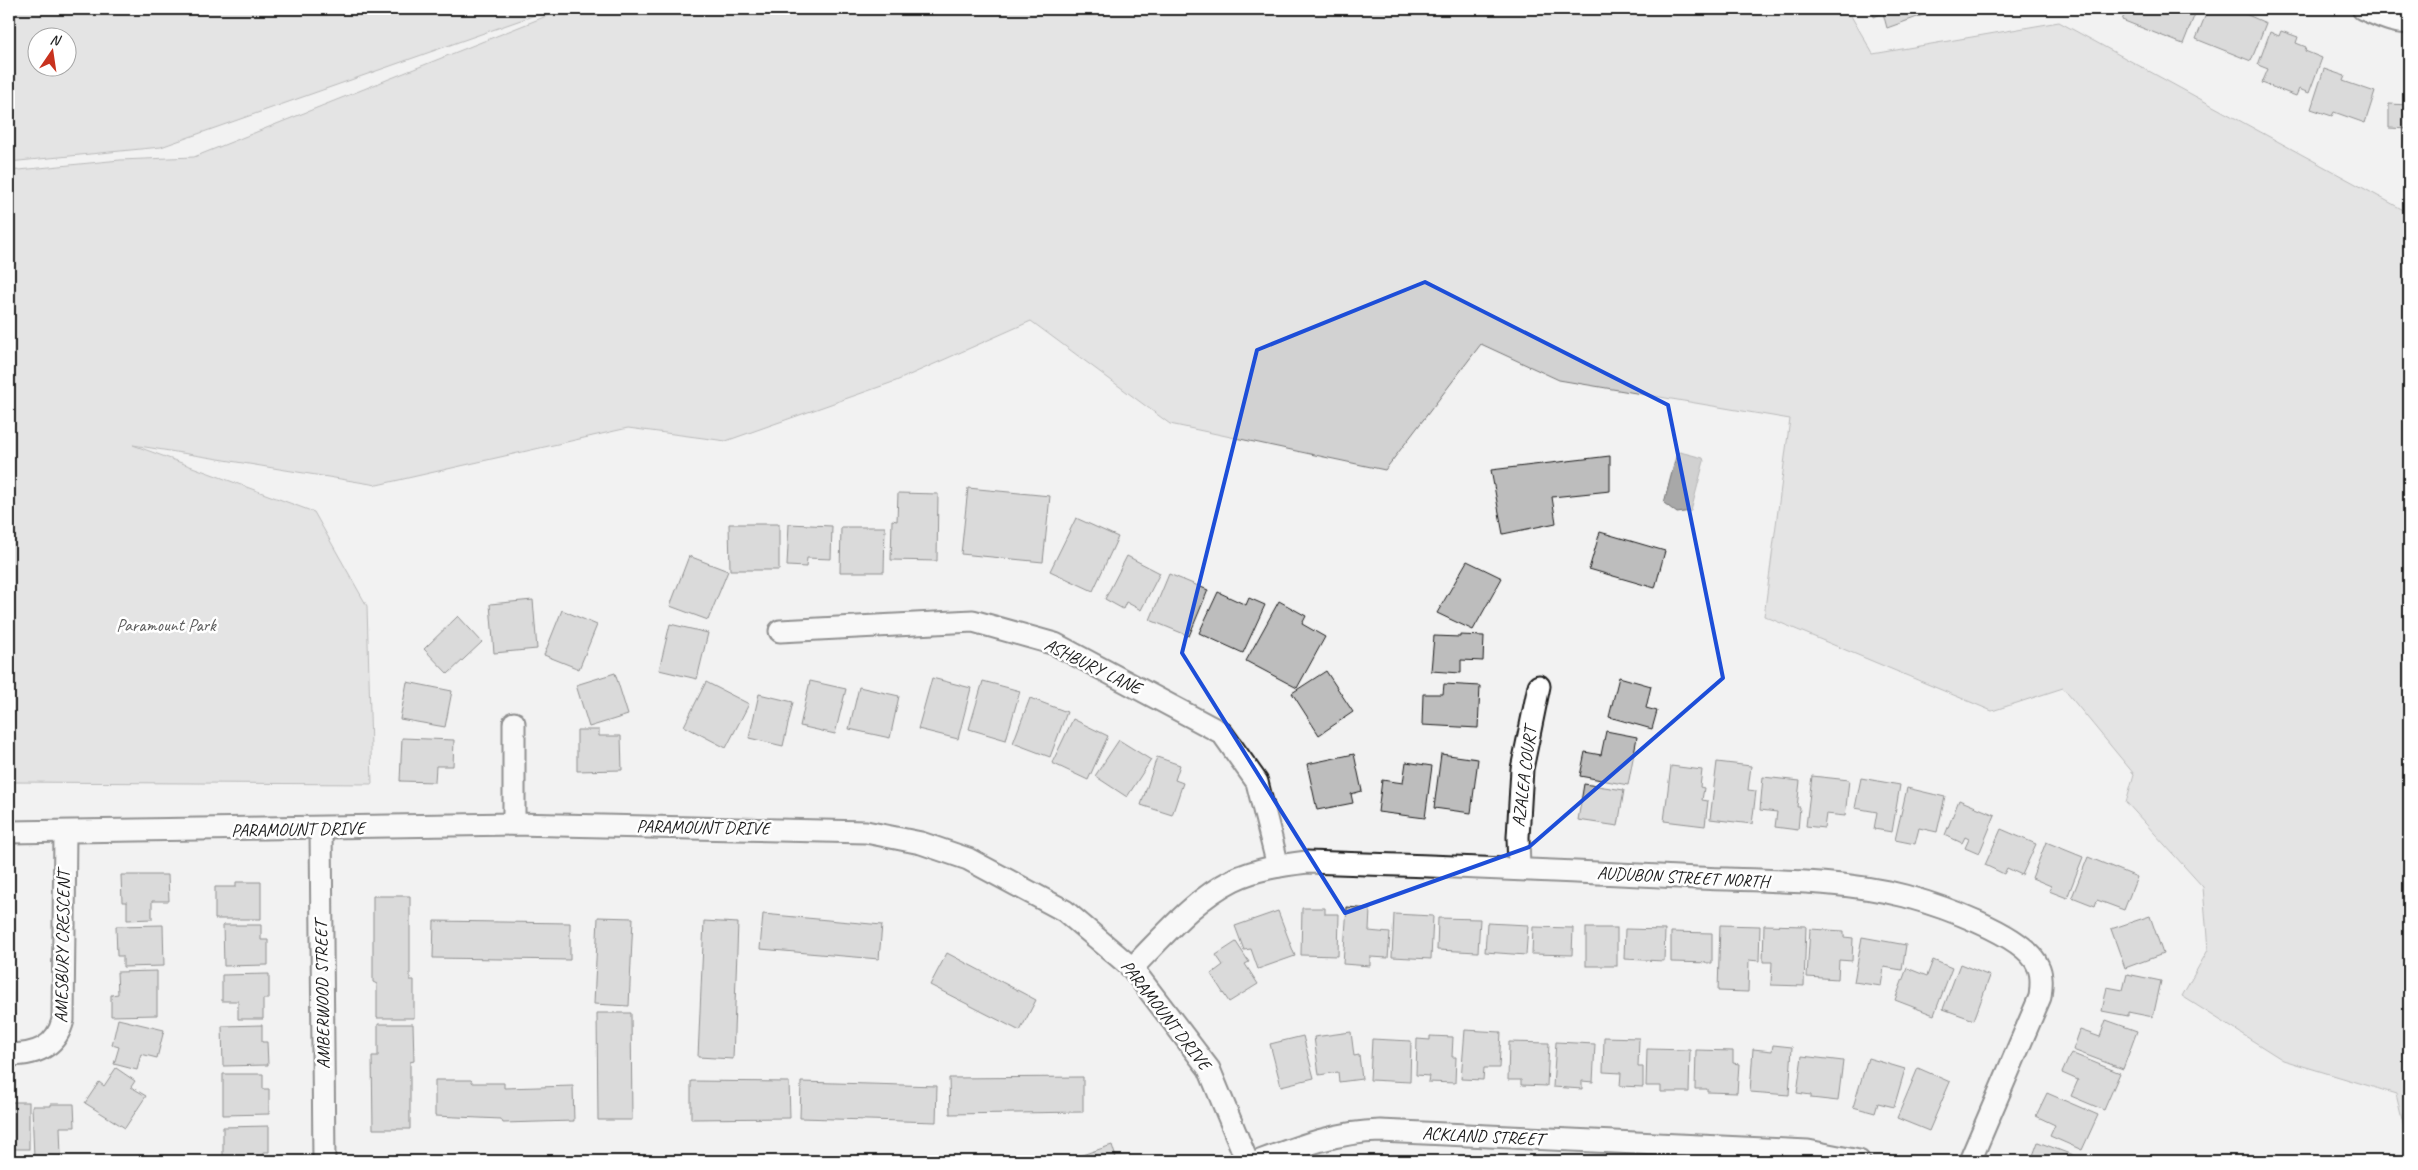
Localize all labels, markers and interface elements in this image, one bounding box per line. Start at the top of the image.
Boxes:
north arrow [28,28,78,78]
text: N [49,31,63,50]
park label: Paramount Park [116,614,217,636]
street label: ASHBURY LANE [1041,633,1147,700]
street label: AZALEA COURT [1507,721,1542,828]
street label: PARAMOUNT DRIVE [636,815,772,839]
street label: PARAMOUNT DRIVE [231,817,367,841]
street label: AUDUBON STREET NORTH [1597,862,1772,893]
street label: AMESBURY CRESCENT [50,866,74,1023]
street label: AMBERWOOD STREET [310,916,334,1069]
street label: PARAMOUNT DRIVE [1116,956,1217,1076]
street label: ACKLAND STREET [1422,1122,1549,1150]

